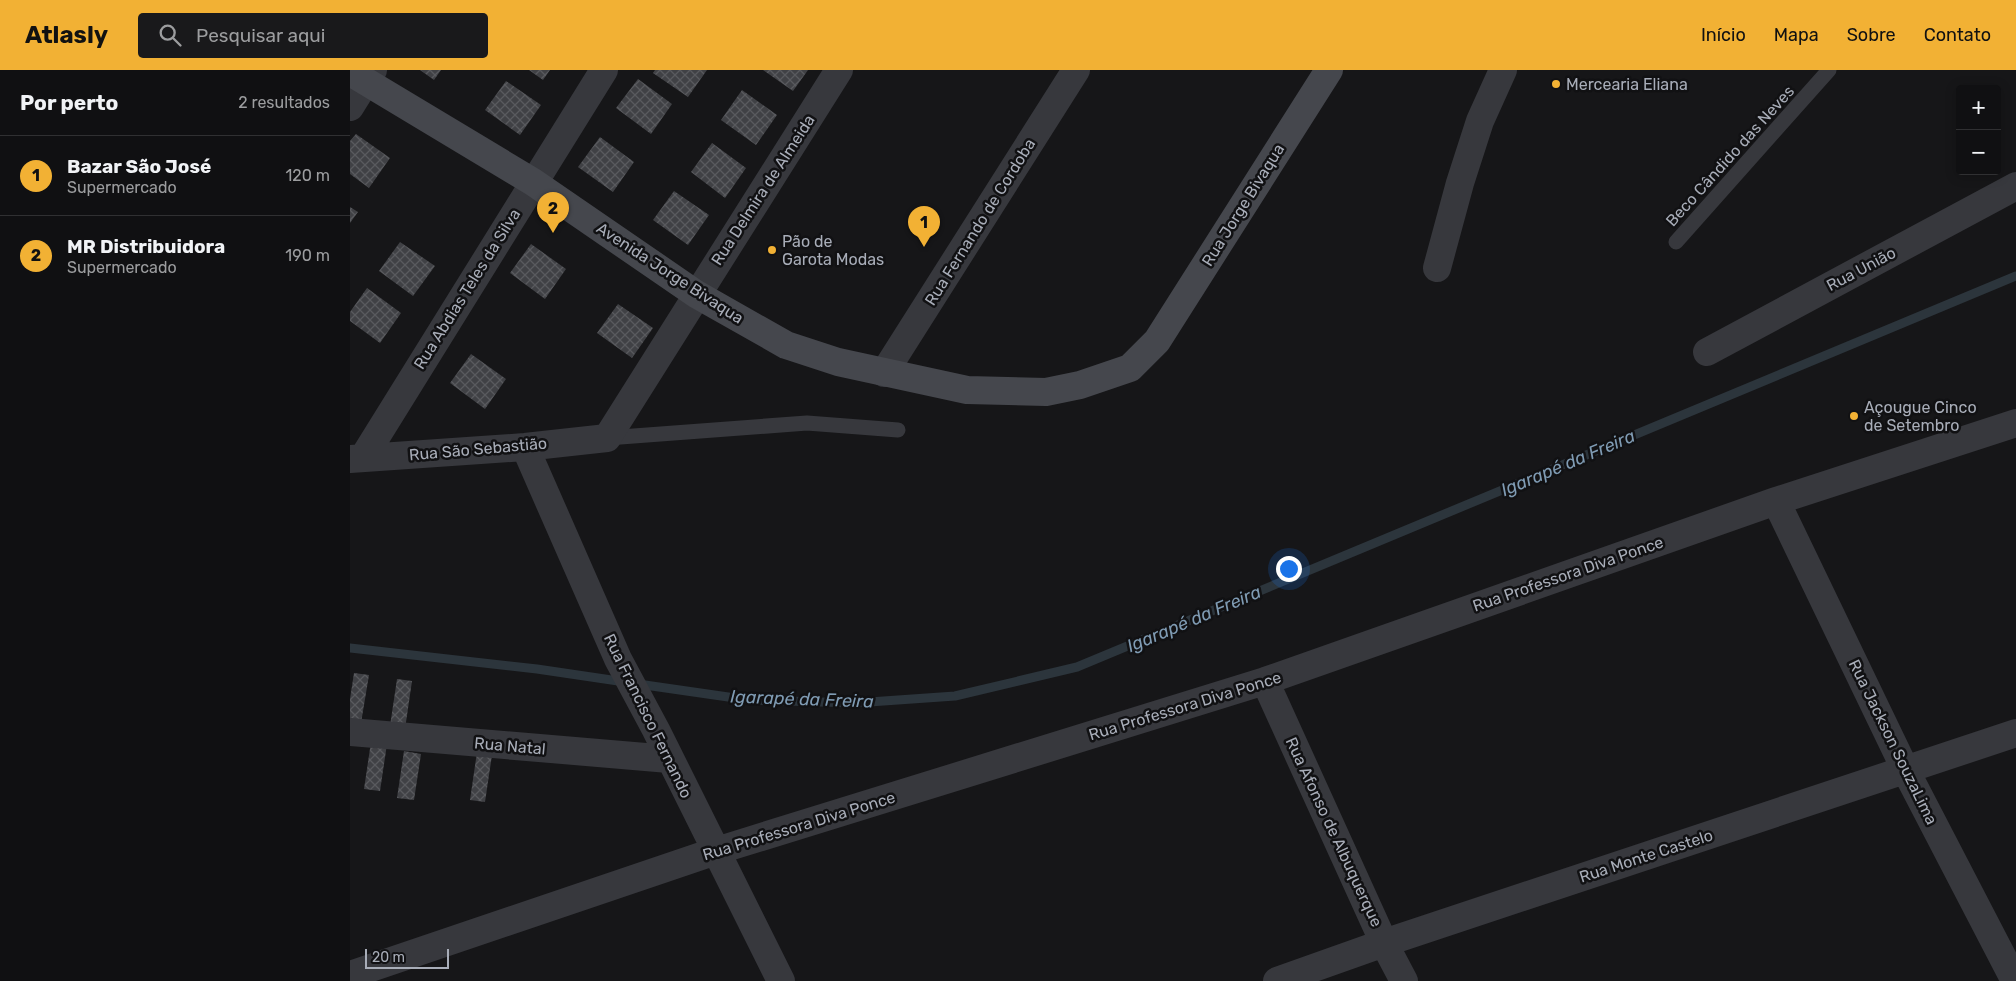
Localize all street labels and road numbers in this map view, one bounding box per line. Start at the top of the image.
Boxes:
street label: Beco Cândido das Neves [1662,82,1798,230]
street label: Rua Delmira de Almeida [707,111,819,269]
street label: Rua Fernando de Cordoba [921,135,1039,309]
street label: Rua Jorge Bivaqua [1198,140,1288,270]
street label: Rua Abdias Teles da Silva [410,205,524,373]
street label: Avenida Jorge Bivaqua [593,218,747,328]
street label: Rua União [1823,243,1899,295]
street label: Rua São Sebastião [408,434,548,464]
street label: Rua Professora Diva Ponce [1470,532,1666,616]
street label: Rua Francisco Fernando [600,631,696,801]
street label: Rua Jackson SouzaLima [1845,656,1941,828]
street label: Rua Professora Diva Ponce [1086,668,1284,744]
street label: Rua Natal [473,733,547,759]
street label: Rua Afonso de Albuquerque [1282,734,1386,930]
street label: Rua Professora Diva Ponce [700,788,898,864]
street label: Rua Monte Castelo [1577,825,1715,887]

